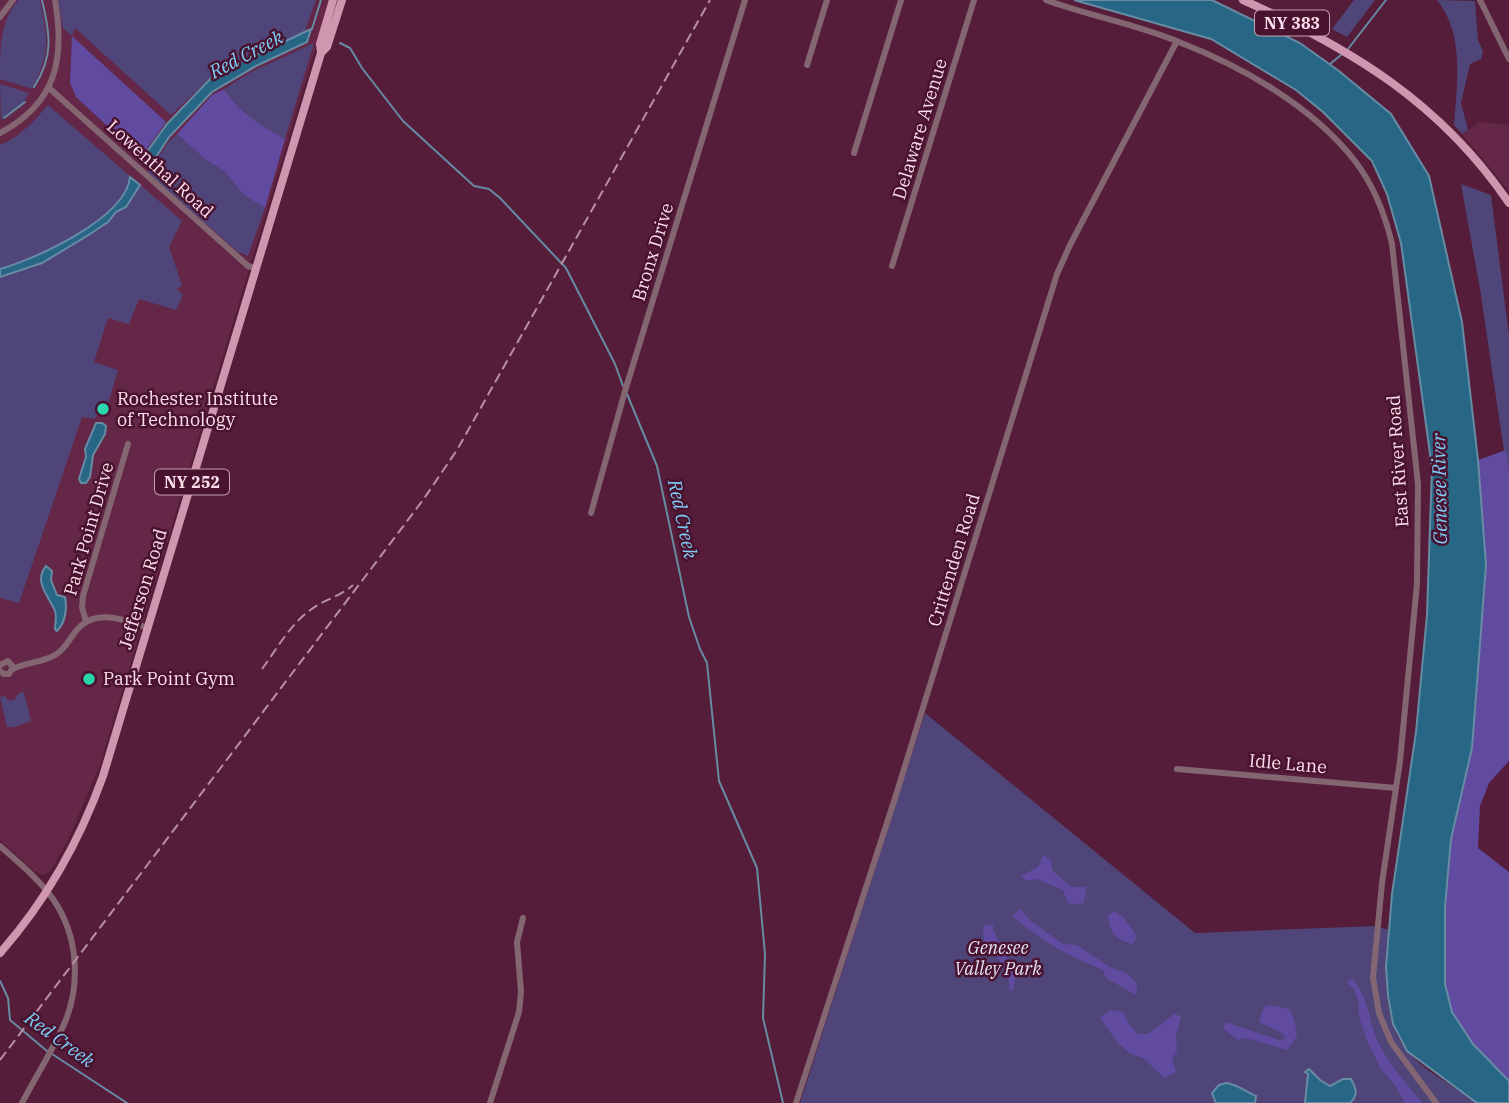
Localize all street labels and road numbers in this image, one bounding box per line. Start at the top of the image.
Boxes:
road number: NY 383 [1255,10,1329,36]
street label: Delaware Avenue [887,56,952,202]
street label: Lowenthal Road [102,115,218,223]
street label: Bronx Drive [627,200,678,304]
street label: East River Road [1381,394,1414,528]
street label: Park Point Drive [58,460,119,598]
road number: NY 252 [155,470,229,495]
street label: Crittenden Road [922,490,985,629]
street label: Jefferson Road [113,526,172,652]
street label: Idle Lane [1248,749,1328,778]

